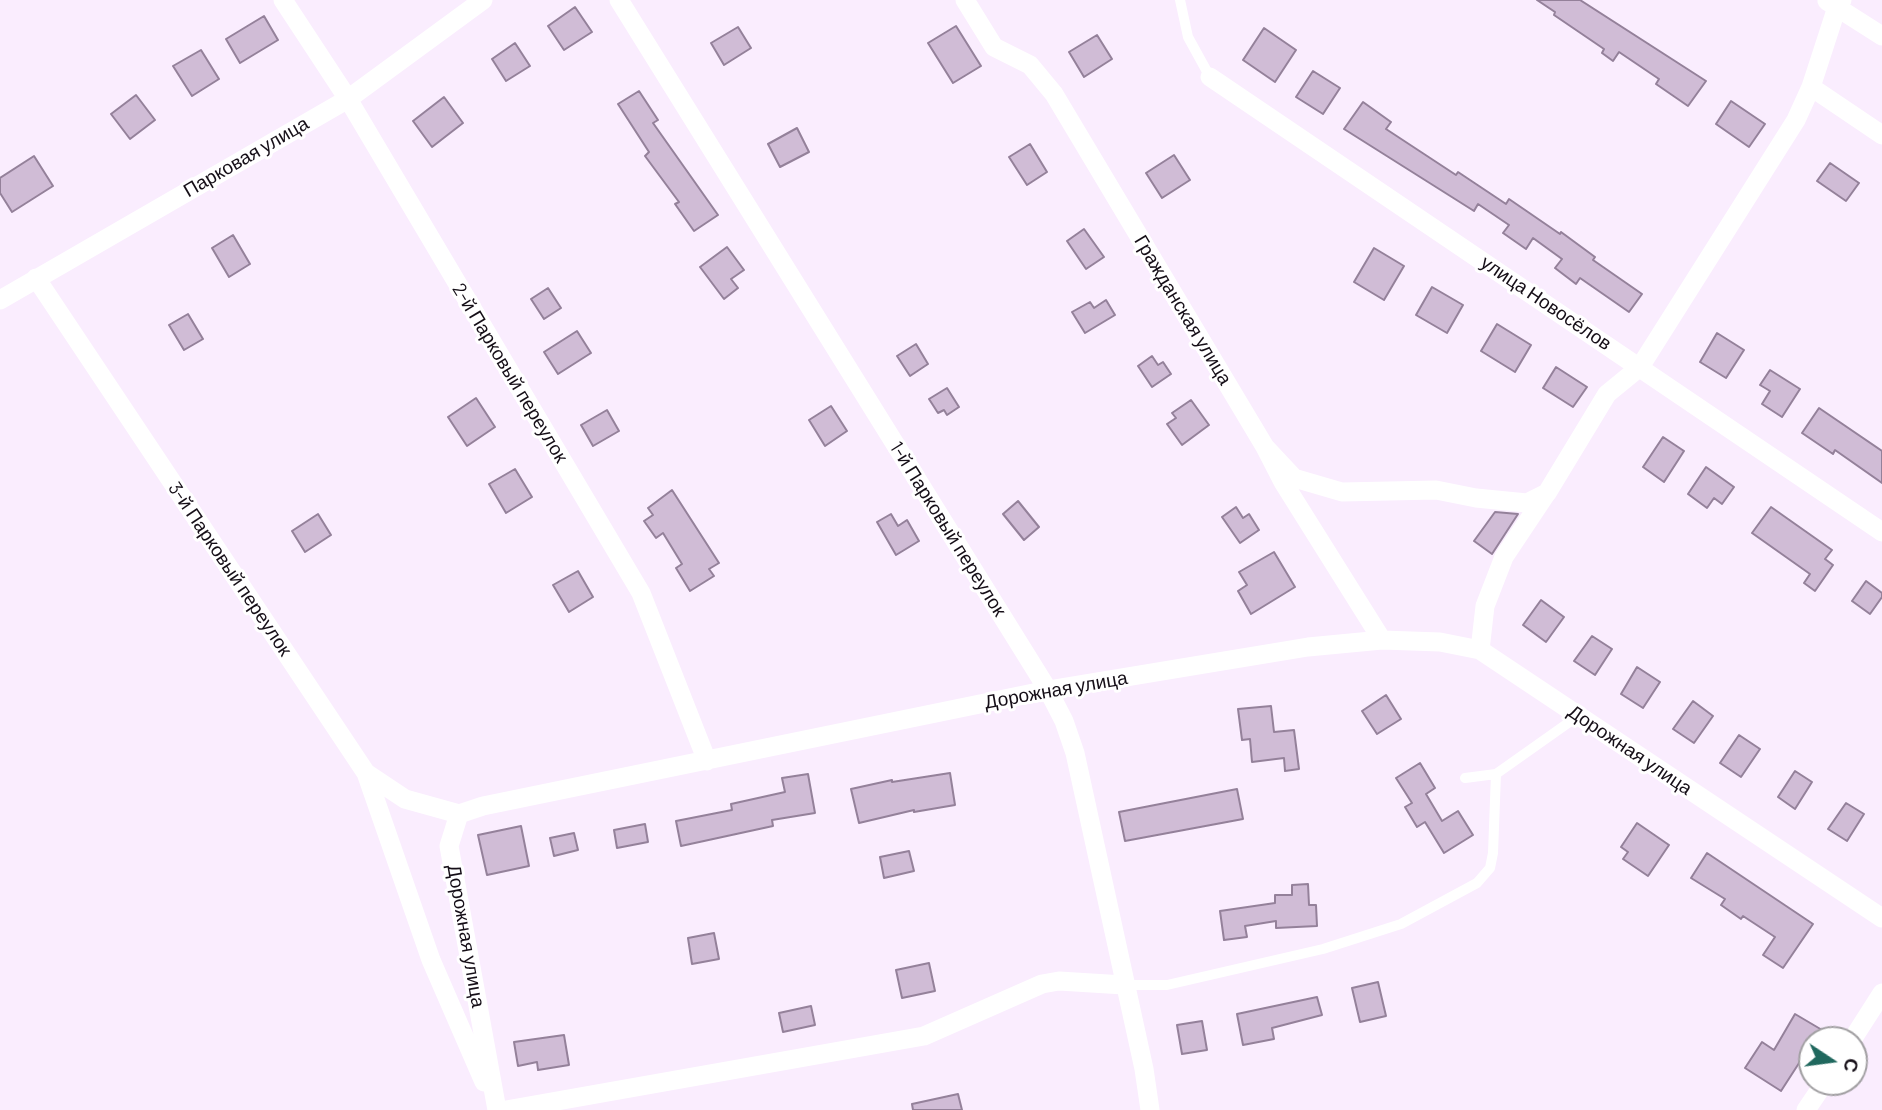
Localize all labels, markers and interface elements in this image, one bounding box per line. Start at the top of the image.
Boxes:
street label: Парковая улица [179,112,313,202]
street label: Гражданская улица [1129,231,1237,389]
street label: улица Новосёлов [1476,251,1616,355]
street label: 2-й Парковый переулок [447,279,573,467]
street label: 1-й Парковый переулок [885,437,1011,621]
street label: 3-й Парковый переулок [163,478,297,660]
street label: Дорожная улица [983,666,1129,714]
street label: Дорожная улица [1564,700,1696,800]
street label: Дорожная улица [442,863,490,1009]
north arrow [1798,1026,1868,1096]
text: С [1839,1056,1865,1075]

